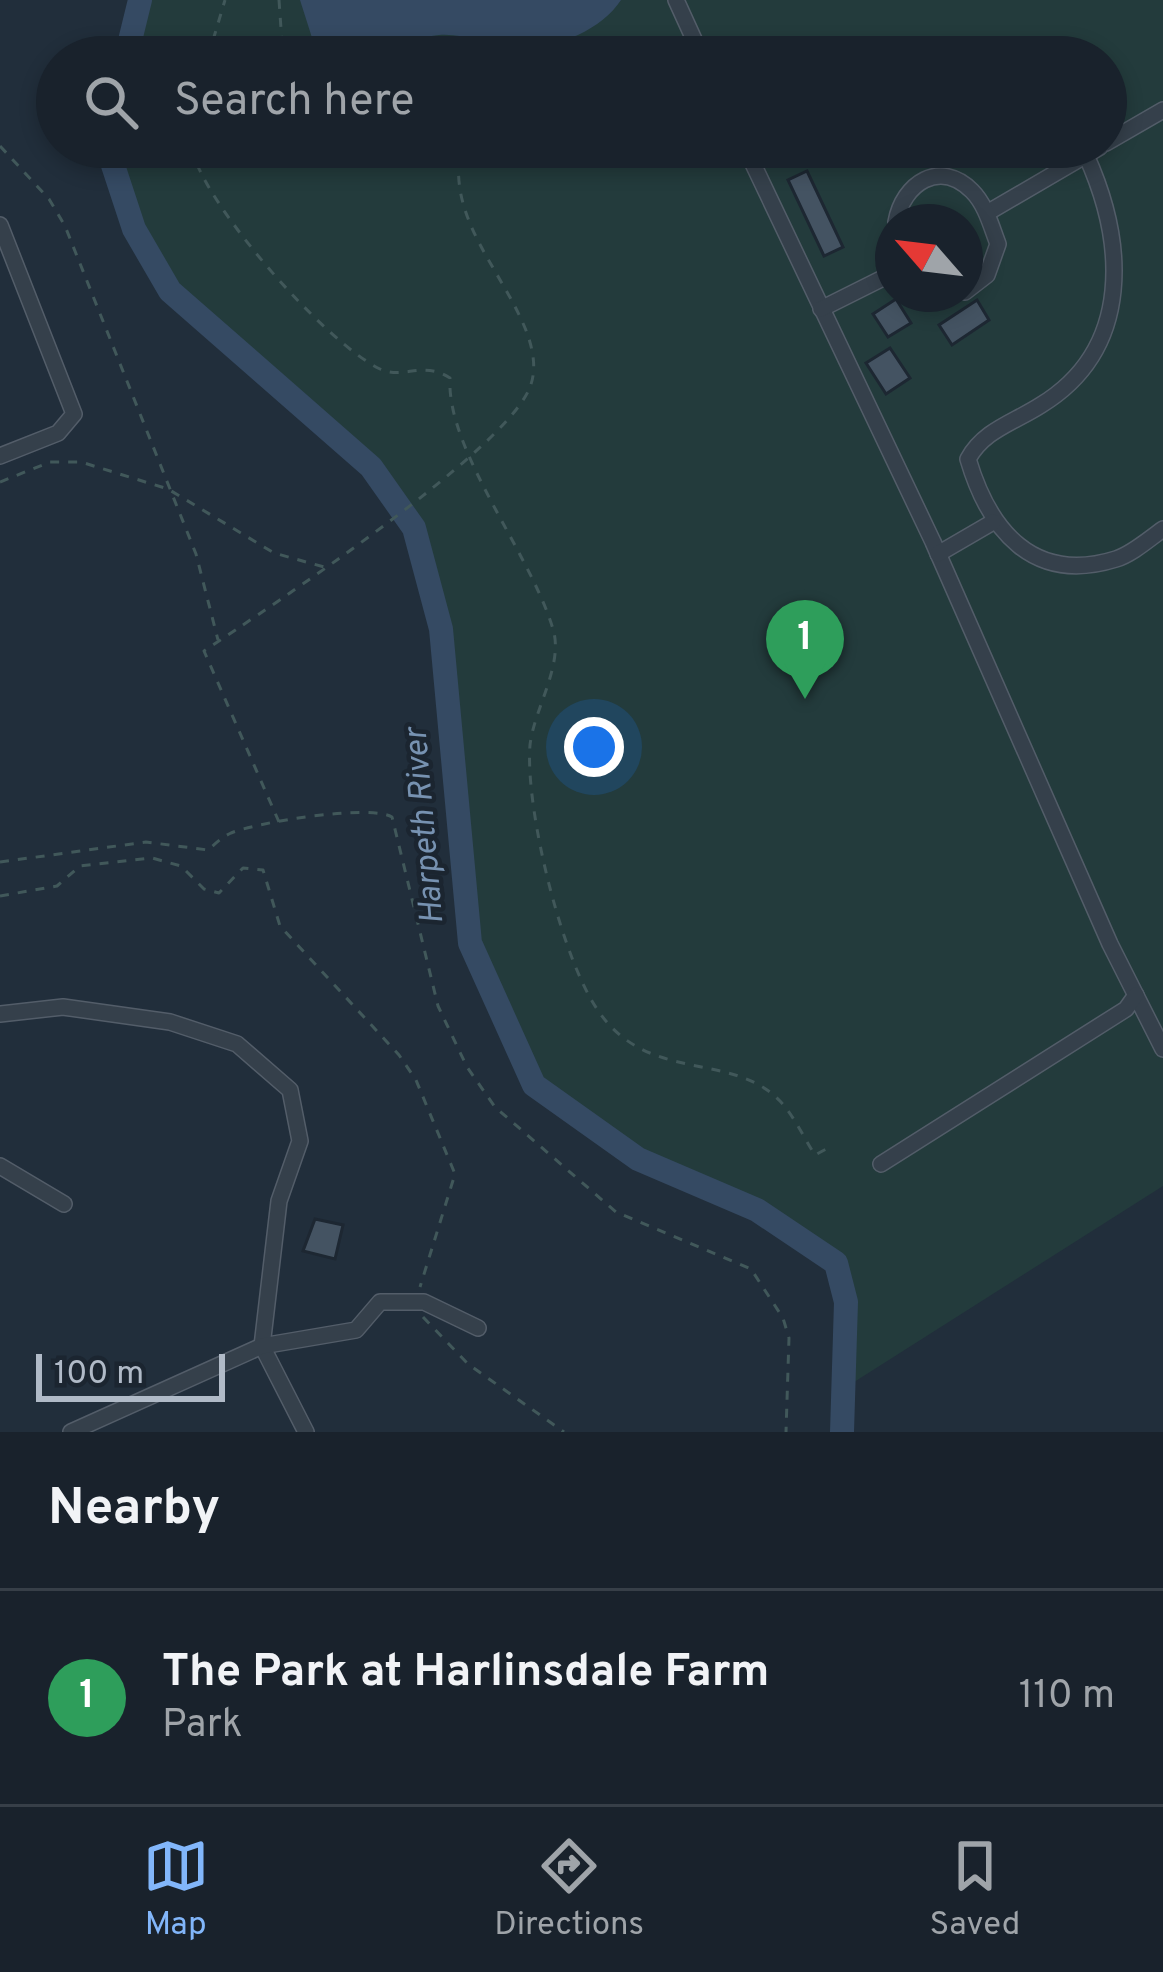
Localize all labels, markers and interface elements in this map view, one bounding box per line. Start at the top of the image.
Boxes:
search box [36,36,1127,168]
icon: search [78,69,144,135]
text: Search here [174,74,414,131]
north arrow [875,204,983,312]
pin: 1 [766,600,844,699]
your location [564,717,624,777]
water label: Harpeth River [396,724,456,926]
scale bar [36,1348,225,1401]
text: 100 m [54,1354,144,1396]
text: Nearby [48,1478,220,1543]
text: The Park at Harlinsdale Farm [162,1645,769,1702]
text: 1 [79,1673,95,1722]
text: 110 m [1019,1673,1115,1722]
text: Park [162,1702,243,1751]
tab: Map [143,1833,209,1947]
tab: Directions [494,1833,644,1947]
tab: Saved [930,1833,1020,1947]

